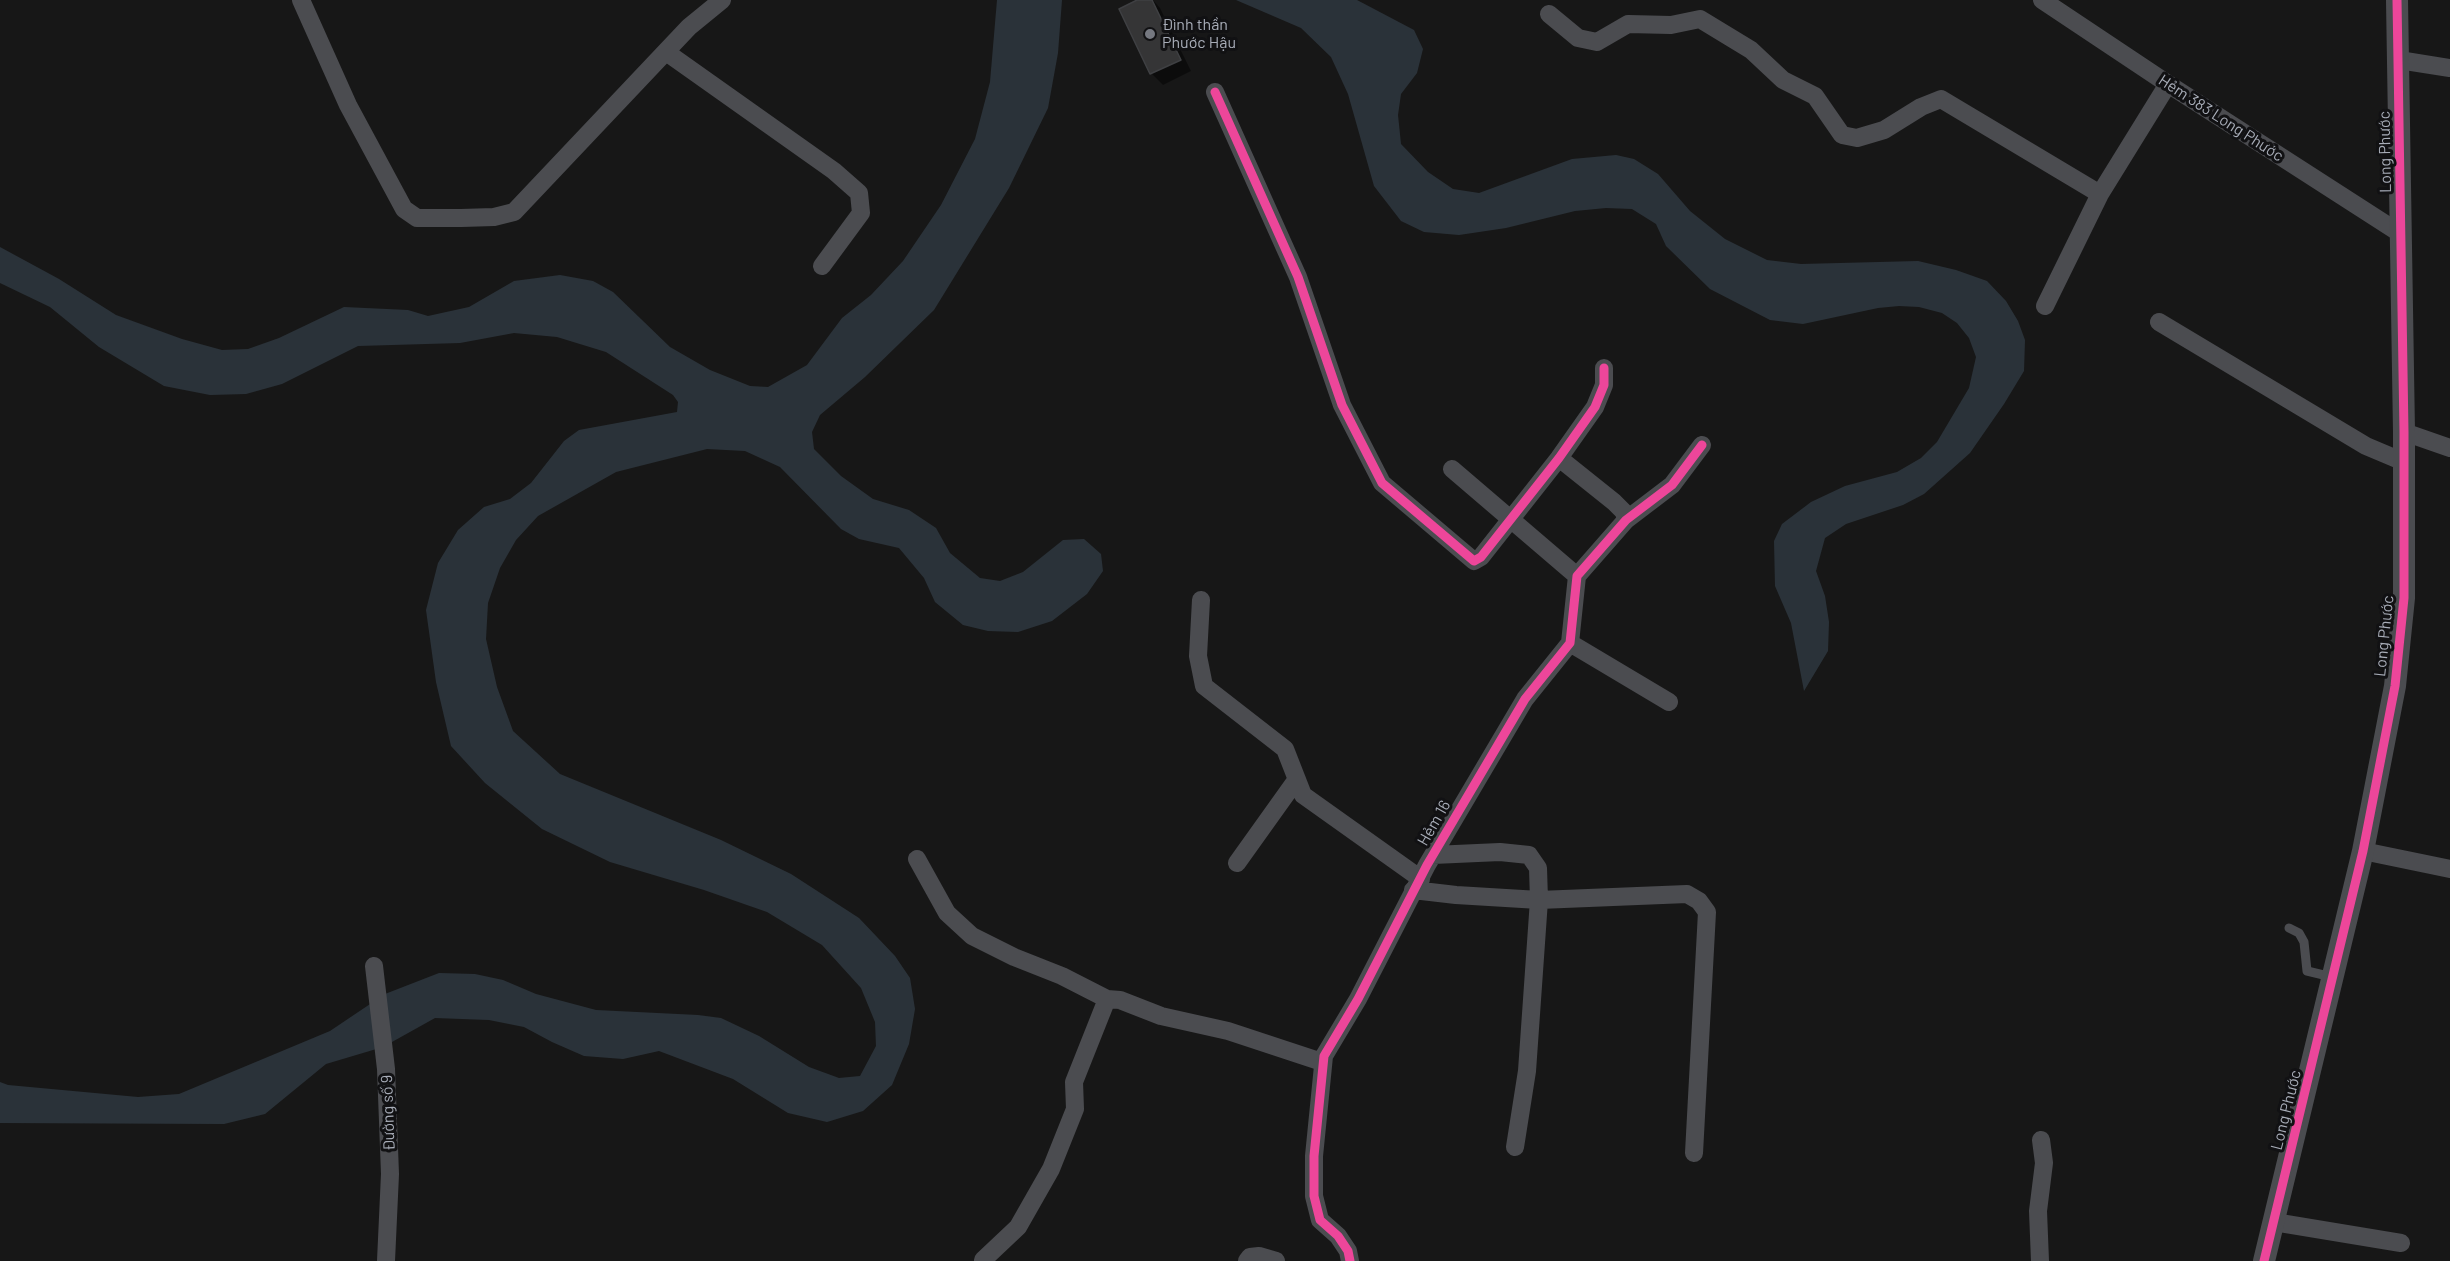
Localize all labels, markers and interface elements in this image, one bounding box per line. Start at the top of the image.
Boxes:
place label: Đình thần Phước Hậu [1162,15,1236,53]
marker: Đình thần Phước Hậu [1143,27,1157,41]
street label: Hẻm 383 Long Phước [2155,70,2287,166]
street label: Long Phước [2375,111,2395,193]
street label: Long Phước [2370,594,2398,678]
street label: Hẻm 16 [1413,797,1455,849]
street label: Long Phước [2267,1068,2305,1152]
street label: Đường số 9 [377,1075,399,1151]

